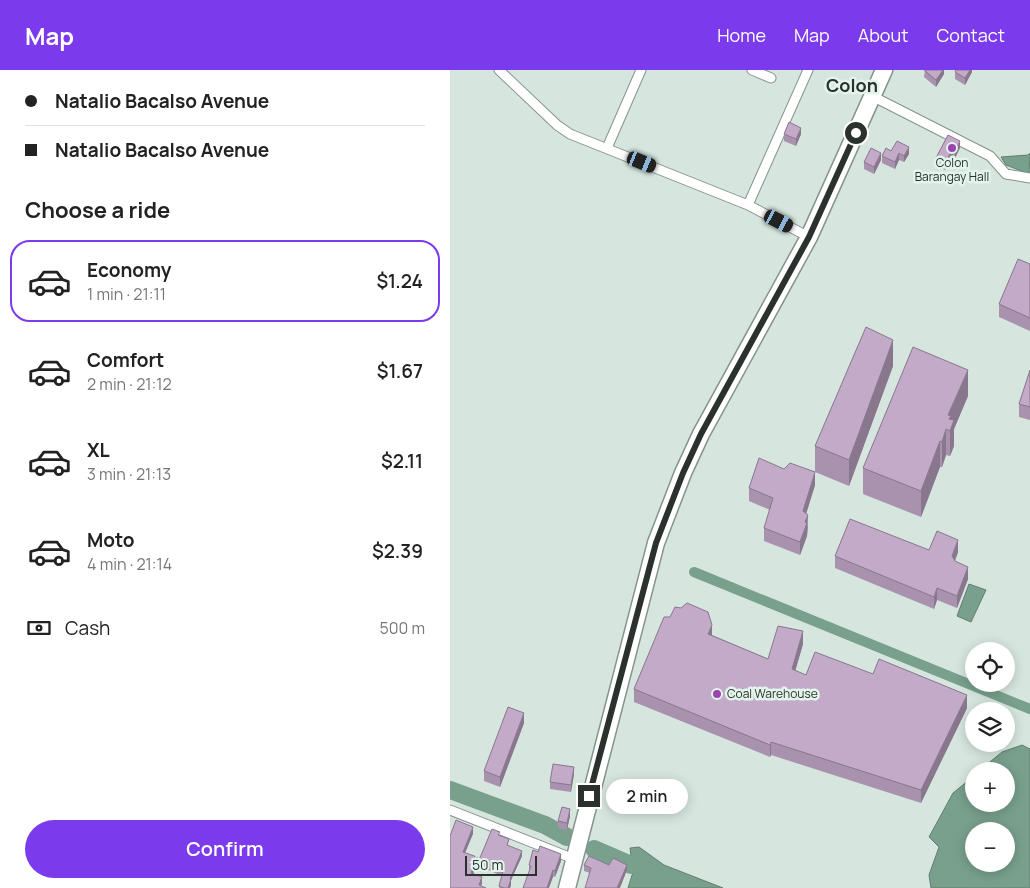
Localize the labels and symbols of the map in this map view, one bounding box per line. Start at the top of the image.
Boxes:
district label: Colon [826,73,878,97]
route start [845,122,867,144]
marker: Colon Barangay Hall [946,142,958,154]
car [625,149,658,175]
place label: Colon Barangay Hall [915,154,989,185]
car [762,208,795,234]
place label: Coal Warehouse [727,685,818,702]
marker: Coal Warehouse [711,688,723,700]
callout: 2 min [606,778,689,814]
route end [578,785,600,807]
scale bar [465,853,538,876]

